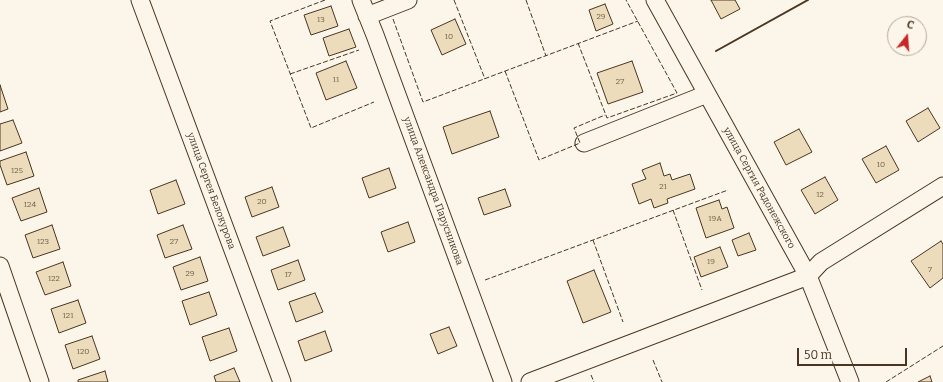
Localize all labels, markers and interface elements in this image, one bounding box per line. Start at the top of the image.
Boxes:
house number: 29 [596,12,606,22]
house number: 13 [317,15,325,25]
north arrow [887,16,927,56]
text: С [905,18,916,32]
house number: 10 [445,32,453,42]
house number: 11 [333,75,339,85]
house number: 27 [616,77,624,87]
street label: улица Александра Парусникова [401,115,465,267]
street label: улица Сергия Радонежского [721,125,797,251]
street label: улица Сергея Белокурова [184,131,238,251]
house number: 10 [877,160,885,170]
house number: 125 [11,166,23,176]
house number: 21 [659,182,667,192]
house number: 12 [816,190,824,200]
house number: 20 [257,197,267,207]
house number: 124 [24,200,36,210]
house number: 19А [708,214,722,224]
house number: 123 [37,237,49,247]
house number: 27 [170,237,178,247]
house number: 19 [707,257,715,267]
house number: 7 [928,265,932,275]
house number: 29 [185,269,195,279]
house number: 17 [284,270,292,280]
house number: 122 [48,274,60,284]
house number: 121 [63,311,73,321]
scale bar [799,340,909,366]
house number: 120 [77,347,89,357]
text: 50 m [804,348,832,362]

